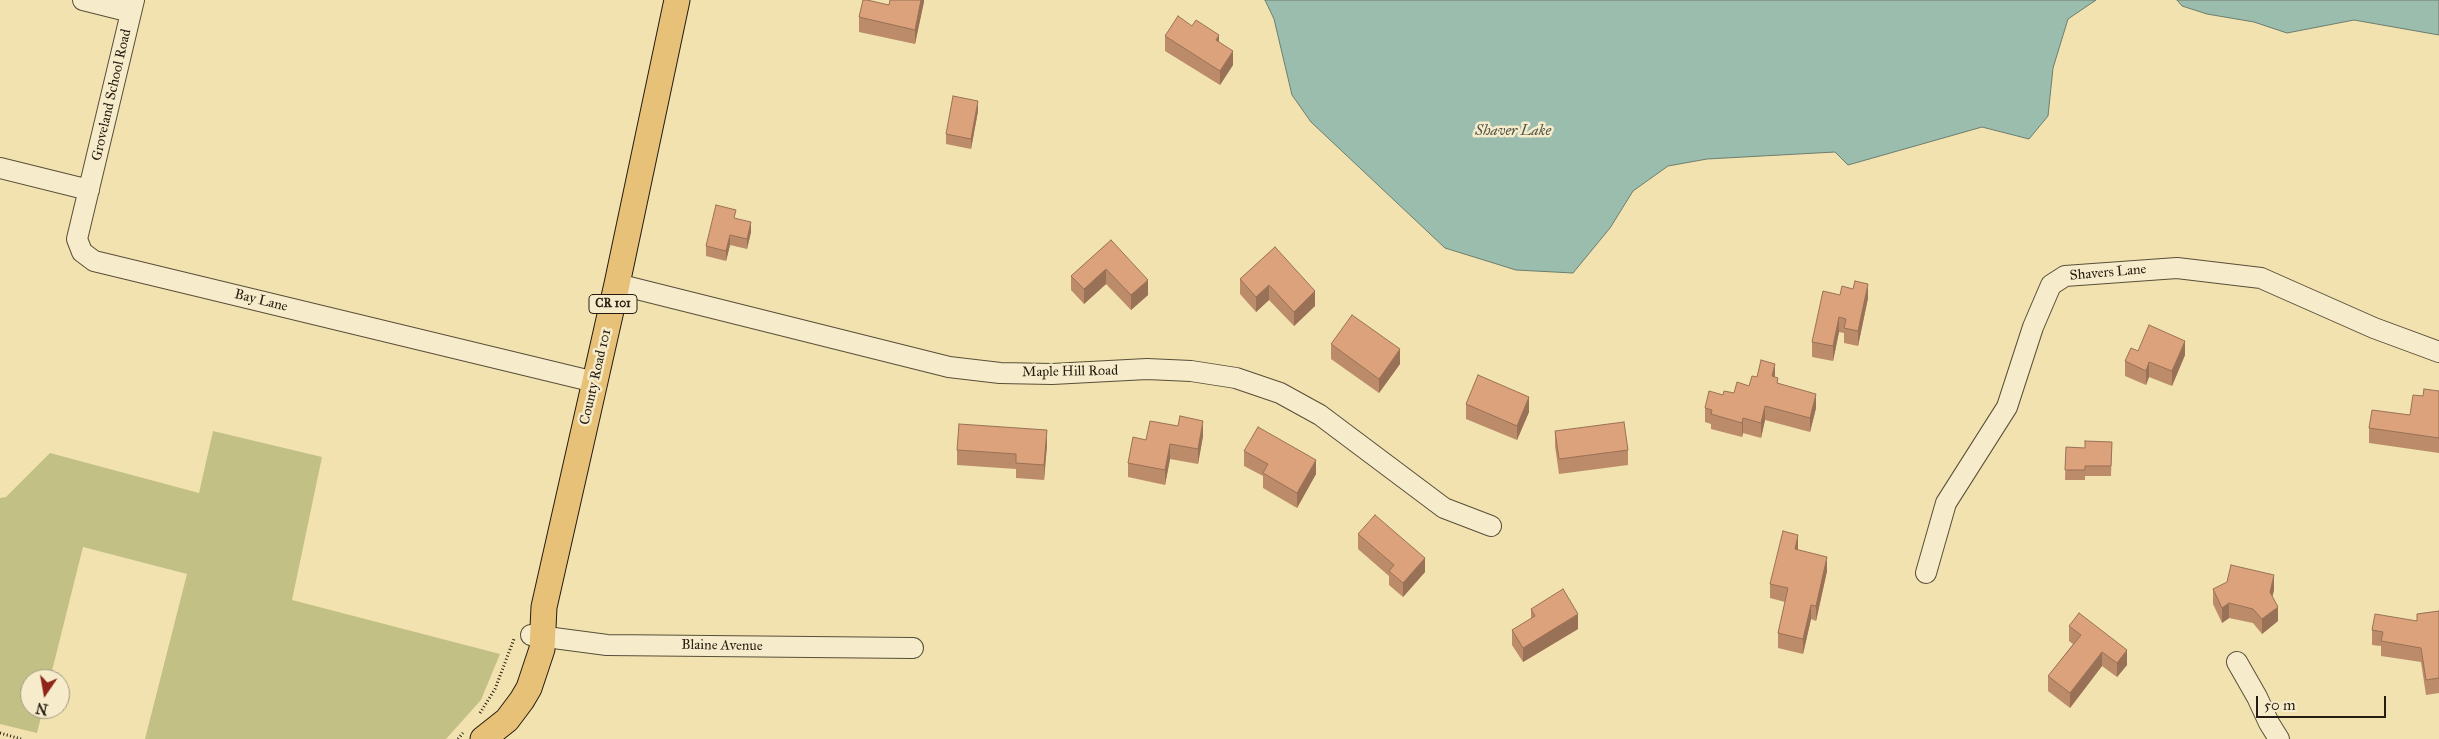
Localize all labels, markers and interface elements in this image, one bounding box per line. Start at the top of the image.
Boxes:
street label: Groveland School Road [89,27,135,163]
water label: Shaver Lake [1475,122,1551,140]
street label: Shavers Lane [2069,261,2147,285]
street label: Bay Lane [233,286,289,316]
road number: CR 101 [589,294,637,314]
street label: County Road 101 [577,327,615,427]
street label: Maple Hill Road [1022,363,1118,381]
street label: Blaine Avenue [681,637,763,655]
north arrow [20,669,70,719]
scale bar [2259,686,2389,718]
text: 50 m [2264,696,2296,714]
text: N [34,699,50,718]

